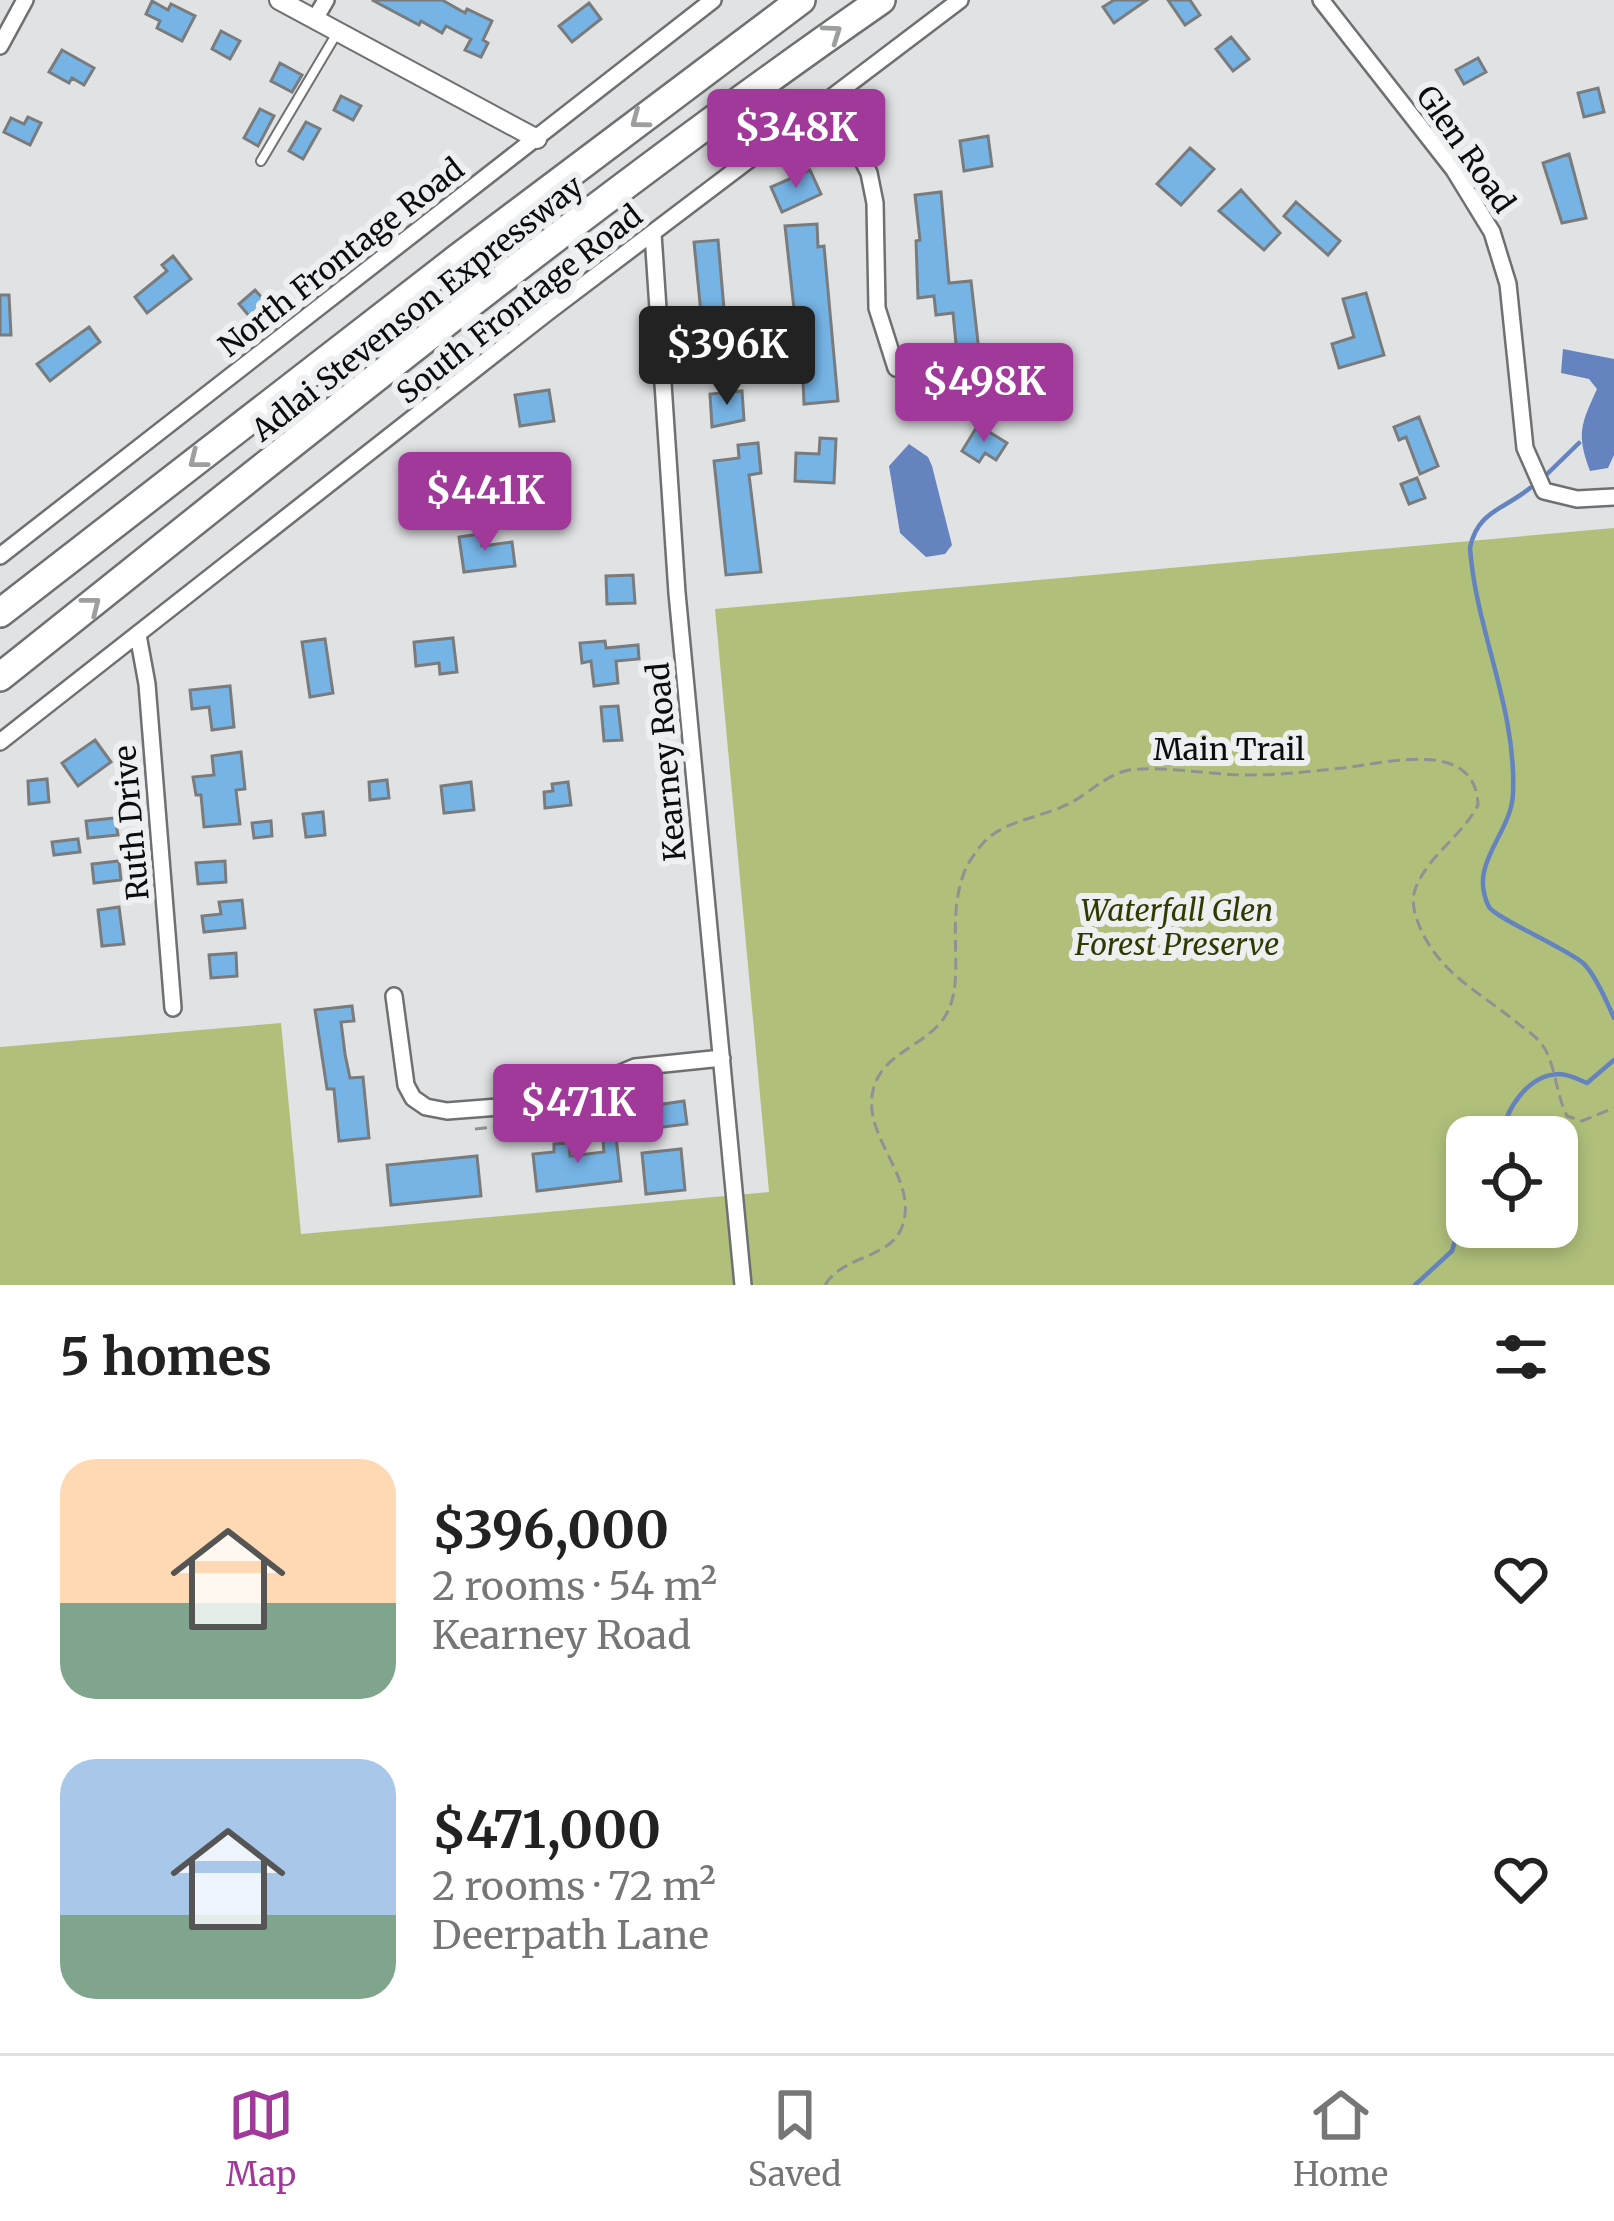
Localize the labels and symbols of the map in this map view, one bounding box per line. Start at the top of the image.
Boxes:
one-way arrow [820,25,842,47]
street label: Glen Road [1408,78,1524,220]
pin: $348K [712,89,880,191]
one-way arrow [631,106,653,127]
street label: North Frontage Road [211,149,471,365]
street label: Adlai Stevenson Expressway [243,167,591,450]
street label: South Frontage Road [389,196,649,412]
pin: $396K [643,306,811,408]
pin: $498K [900,343,1068,445]
one-way arrow [189,446,211,467]
pin: $441K [401,452,569,554]
one-way arrow [78,598,100,619]
street label: Kearney Road [638,661,694,863]
street label: Main Trail [1153,730,1305,768]
street label: Ruth Drive [105,744,157,902]
park label: Waterfall Glen Forest Preserve [1074,891,1279,963]
pin: $471K [494,1064,662,1166]

